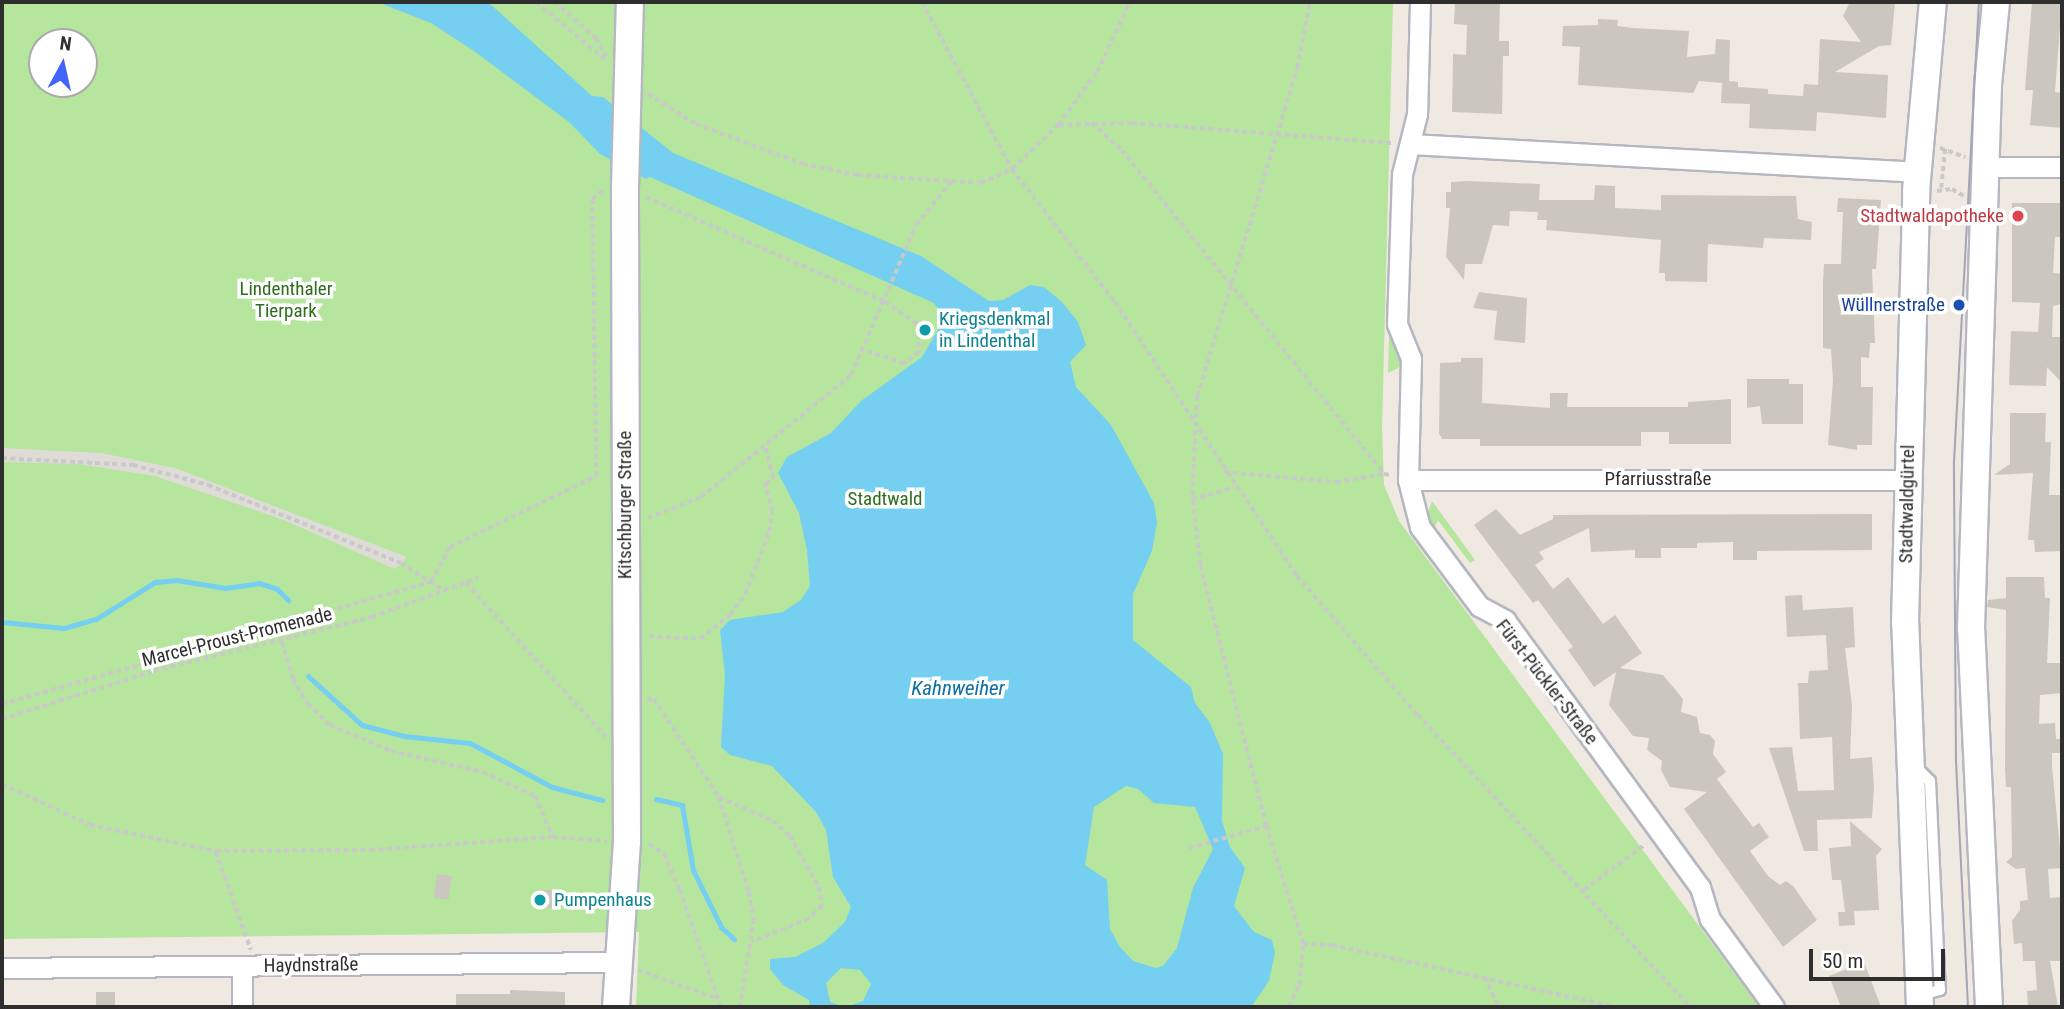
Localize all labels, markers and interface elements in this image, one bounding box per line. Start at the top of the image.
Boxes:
north arrow [28,28,98,98]
text: N [58,31,73,56]
place label: Stadtwaldapotheke [1860,205,2004,227]
marker: Stadtwaldapotheke [2010,208,2026,224]
park label: Lindenthaler Tierpark [239,278,333,322]
place label: Wüllnerstraße [1841,294,1945,316]
marker: Wüllnerstraße [1951,297,1967,313]
place label: Kriegsdenkmal in Lindenthal [939,308,1050,352]
marker: Kriegsdenkmal in Lindenthal [917,322,933,338]
street label: Kitschburger Straße [614,431,636,579]
street label: Stadtwaldgürtel [1895,445,1919,563]
street label: Pfarriusstraße [1604,468,1712,490]
park label: Stadtwald [848,488,922,510]
street label: Marcel-Proust-Promenade [140,602,334,672]
street label: Fürst-Pückler-Straße [1491,615,1603,749]
water label: Kahnweiher [911,675,1005,701]
place label: Pumpenhaus [554,889,652,911]
marker: Pumpenhaus [532,892,548,908]
scale bar [1812,936,1948,980]
text: 50 m [1822,949,1863,973]
street label: Haydnstraße [263,953,359,977]

